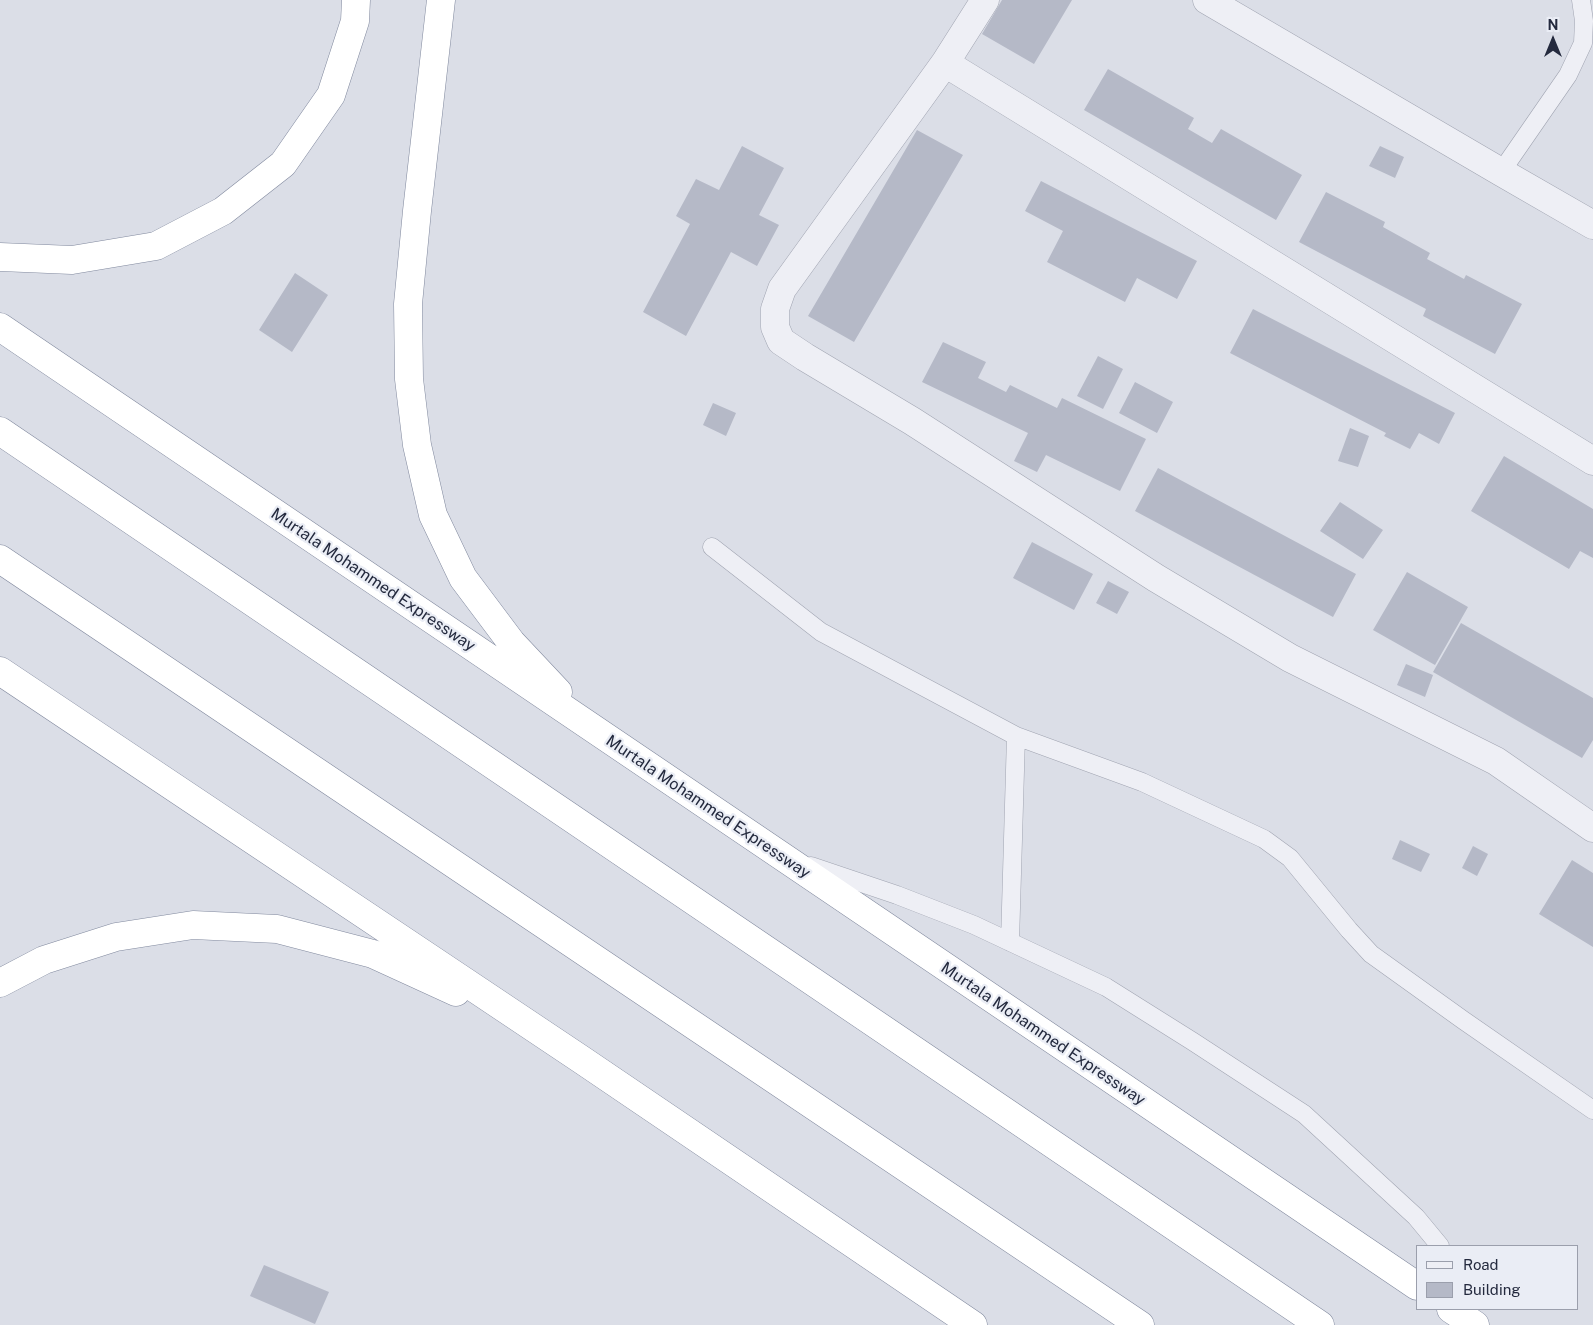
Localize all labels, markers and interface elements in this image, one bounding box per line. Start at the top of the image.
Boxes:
north arrow [1528,15,1578,65]
text: N [1548,17,1558,33]
street label: Murtala Mohammed Expressway [267,504,479,656]
street label: Murtala Mohammed Expressway [602,731,814,883]
street label: Murtala Mohammed Expressway [937,958,1149,1110]
legend [1416,1245,1578,1310]
text: Road [1463,1256,1499,1273]
text: Building [1463,1281,1521,1298]

